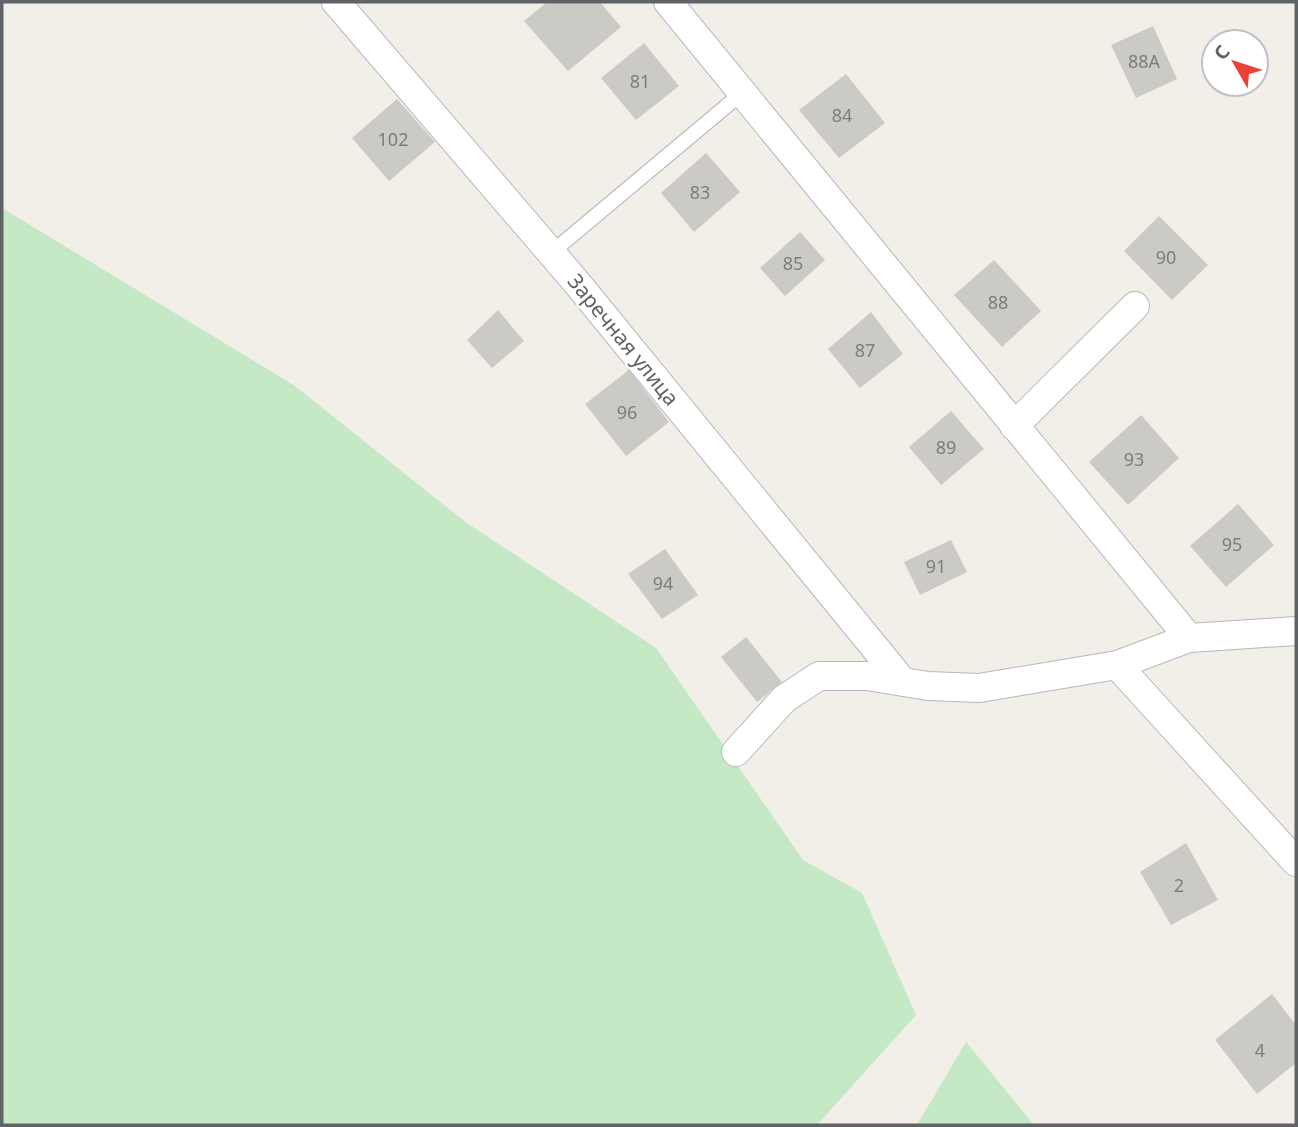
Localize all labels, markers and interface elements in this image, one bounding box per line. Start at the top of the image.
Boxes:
north arrow [1200,28,1270,98]
text: С [1208,39,1236,65]
house number: 88А [1128,49,1161,73]
house number: 81 [630,69,650,93]
house number: 84 [832,103,852,127]
house number: 102 [378,127,408,151]
house number: 83 [690,180,710,204]
house number: 90 [1156,245,1176,269]
house number: 85 [783,251,803,275]
street label: Заречная улица [562,268,686,411]
house number: 88 [988,290,1008,314]
house number: 87 [855,338,875,362]
house number: 96 [617,400,637,424]
house number: 89 [936,435,956,459]
house number: 93 [1124,447,1144,471]
house number: 95 [1222,532,1242,556]
house number: 91 [926,554,946,578]
house number: 94 [653,571,673,595]
house number: 2 [1174,873,1184,897]
house number: 4 [1255,1038,1265,1062]

